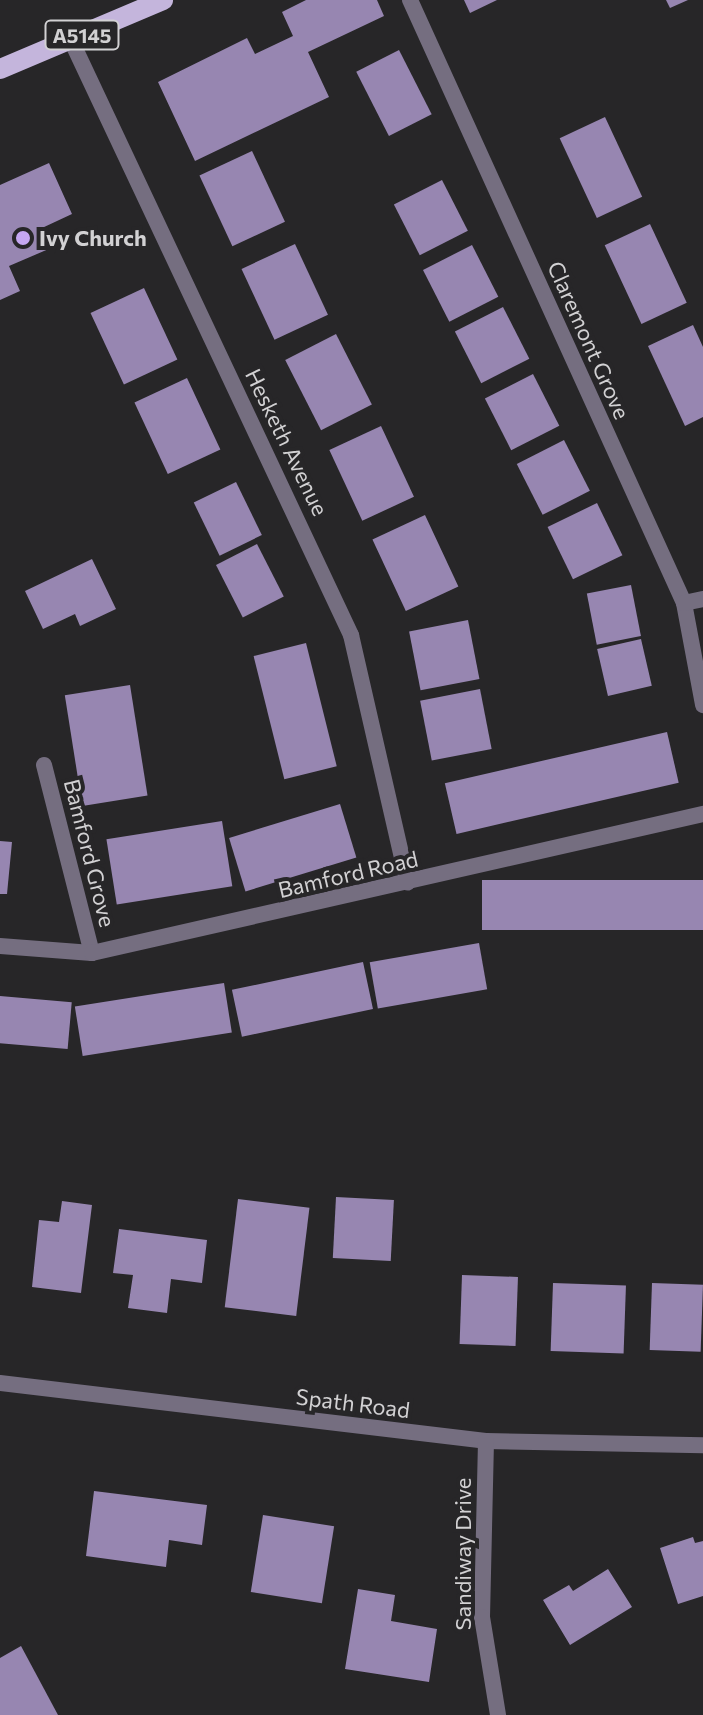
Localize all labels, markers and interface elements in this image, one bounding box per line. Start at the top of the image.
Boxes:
road number: A5145 [44,19,120,51]
place label: Ivy Church [39,225,147,251]
marker: Ivy Church [14,229,32,247]
street label: Claremont Grove [542,257,636,423]
street label: Hesketh Avenue [240,364,334,520]
street label: Bamford Grove [59,776,121,930]
street label: Bamford Road [275,845,421,903]
street label: Spath Road [295,1383,411,1423]
street label: Sandiway Drive [450,1478,476,1630]

